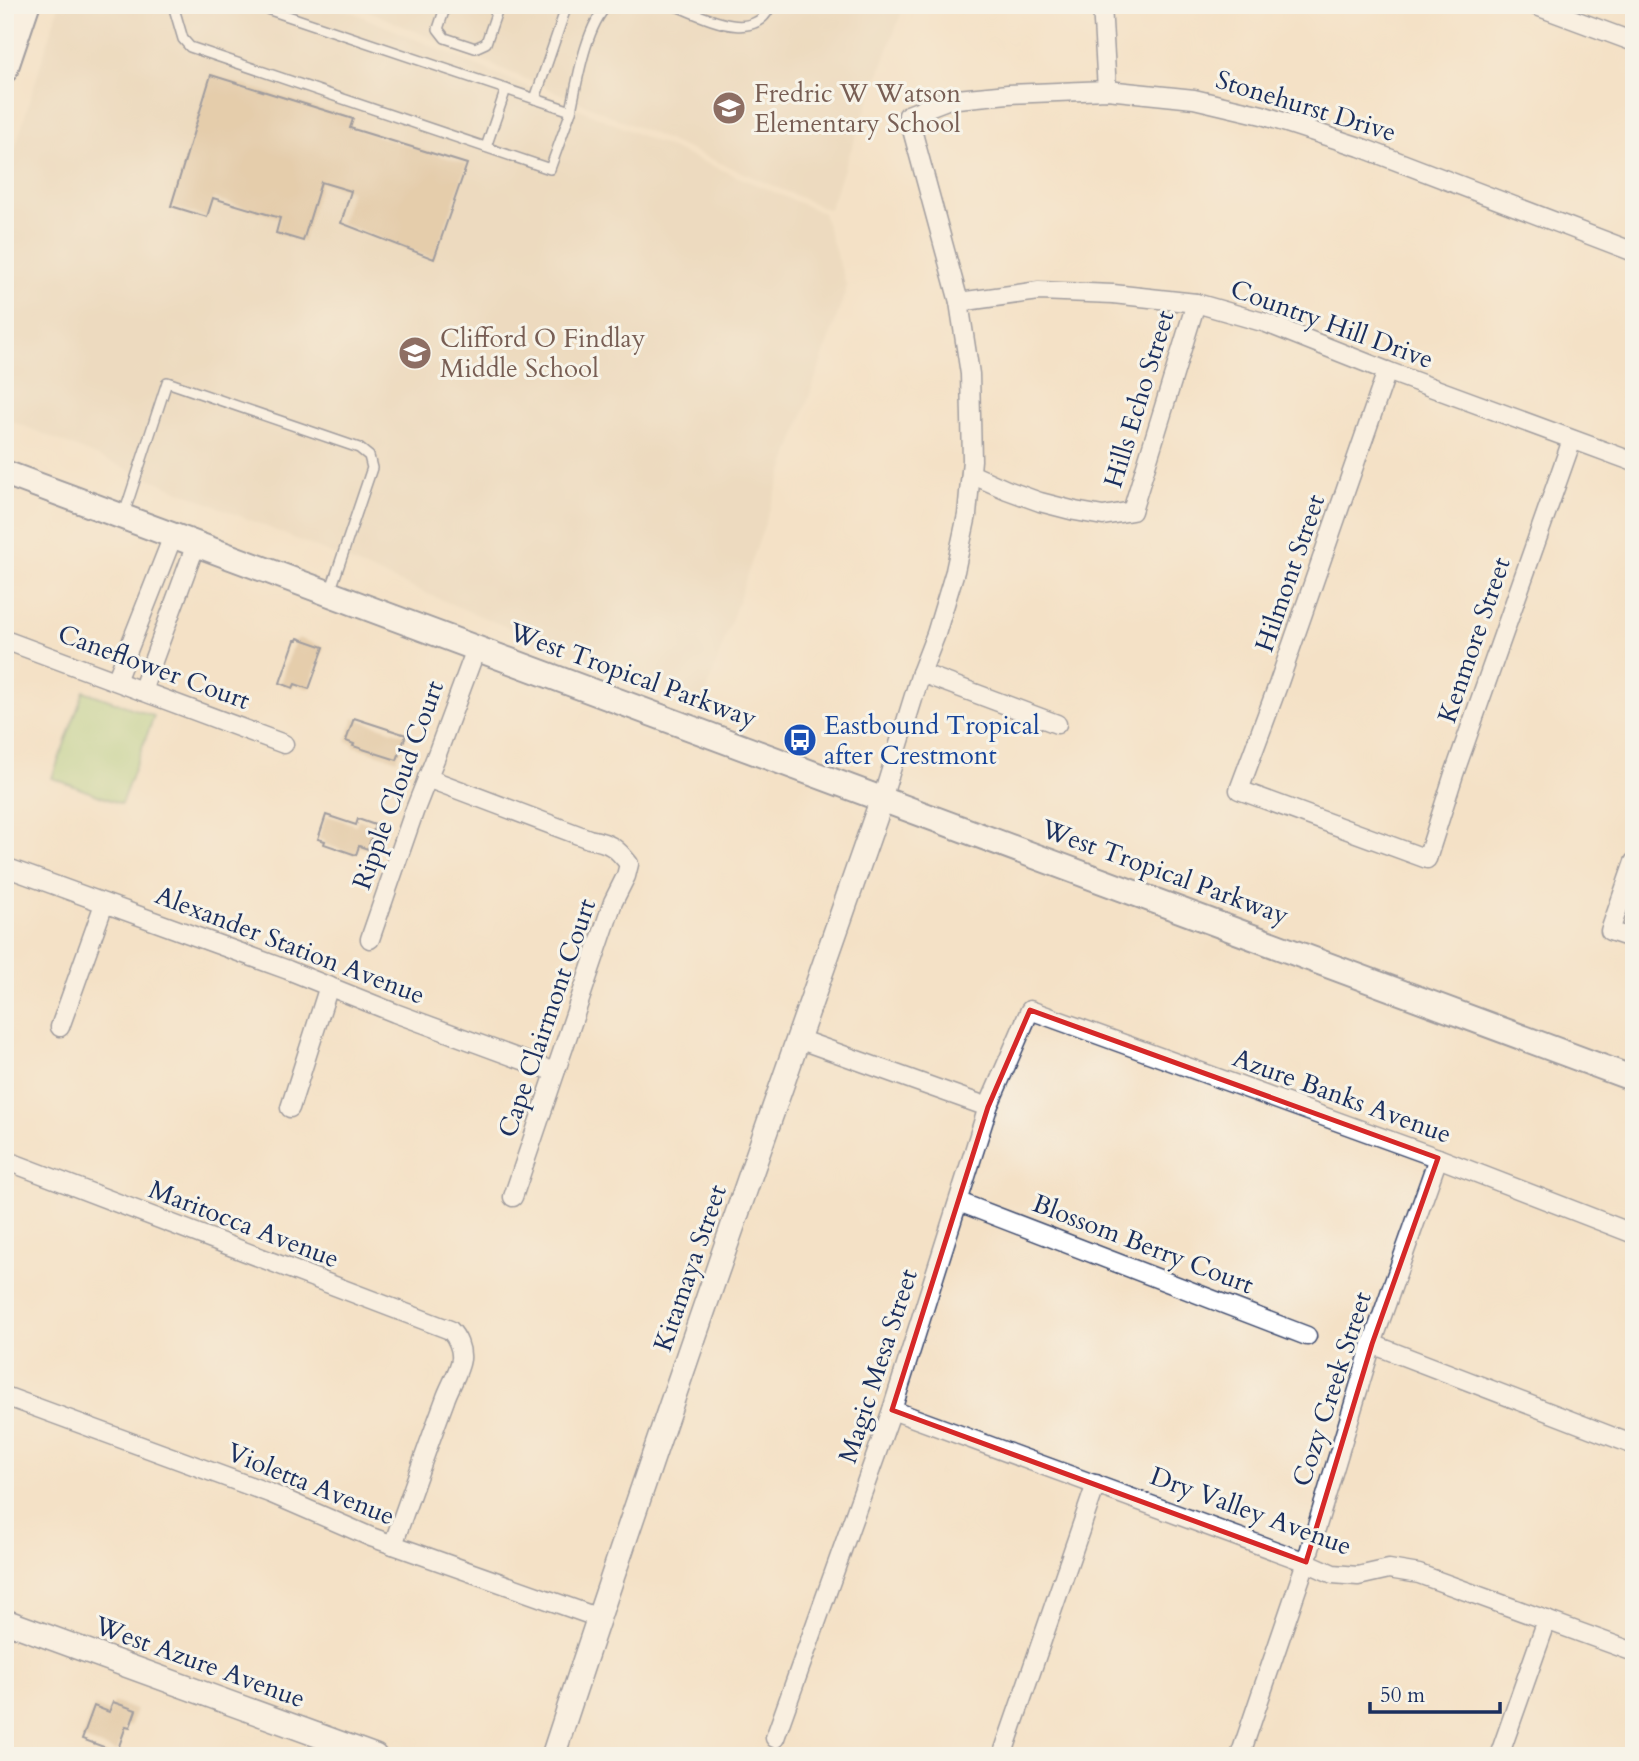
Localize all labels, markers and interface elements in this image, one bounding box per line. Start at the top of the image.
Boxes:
street label: Stonehurst Drive [1212,62,1400,150]
place label: Fredric W Watson Elementary School [754,76,961,141]
school or university icon: Fredric W Watson Elementary School [710,89,748,127]
street label: Country Hill Drive [1226,271,1438,377]
street label: Hills Echo Street [1095,306,1183,492]
place label: Clifford O Findlay Middle School [440,321,646,386]
school or university icon: Clifford O Findlay Middle School [396,334,434,372]
street label: Hilmont Street [1247,490,1333,656]
street label: Kenmore Street [1429,553,1519,727]
street label: West Tropical Parkway [504,614,762,736]
street label: Caneflower Court [53,616,255,718]
street label: Ripple Cloud Court [344,676,452,894]
place label: Eastbound Tropical after Crestmont [824,708,1040,773]
bus stop icon: Eastbound Tropical after Crestmont [781,721,819,759]
street label: West Tropical Parkway [1036,811,1294,933]
street label: Alexander Station Avenue [150,877,430,1013]
street label: Cape Clairmont Court [490,894,604,1142]
street label: Azure Banks Avenue [1228,1040,1456,1152]
street label: Maritocca Avenue [144,1172,344,1276]
street label: Kitamaya Street [645,1180,735,1356]
street label: Blossom Berry Court [1028,1186,1258,1302]
street label: Magic Mesa Street [830,1264,926,1468]
street label: Cozy Creek Street [1284,1287,1380,1491]
street label: Violetta Avenue [222,1434,400,1534]
street label: Dry Valley Avenue [1146,1458,1356,1564]
street label: West Azure Avenue [89,1607,310,1716]
scale bar [1370,1670,1499,1714]
text: 50 m [1380,1681,1425,1710]

